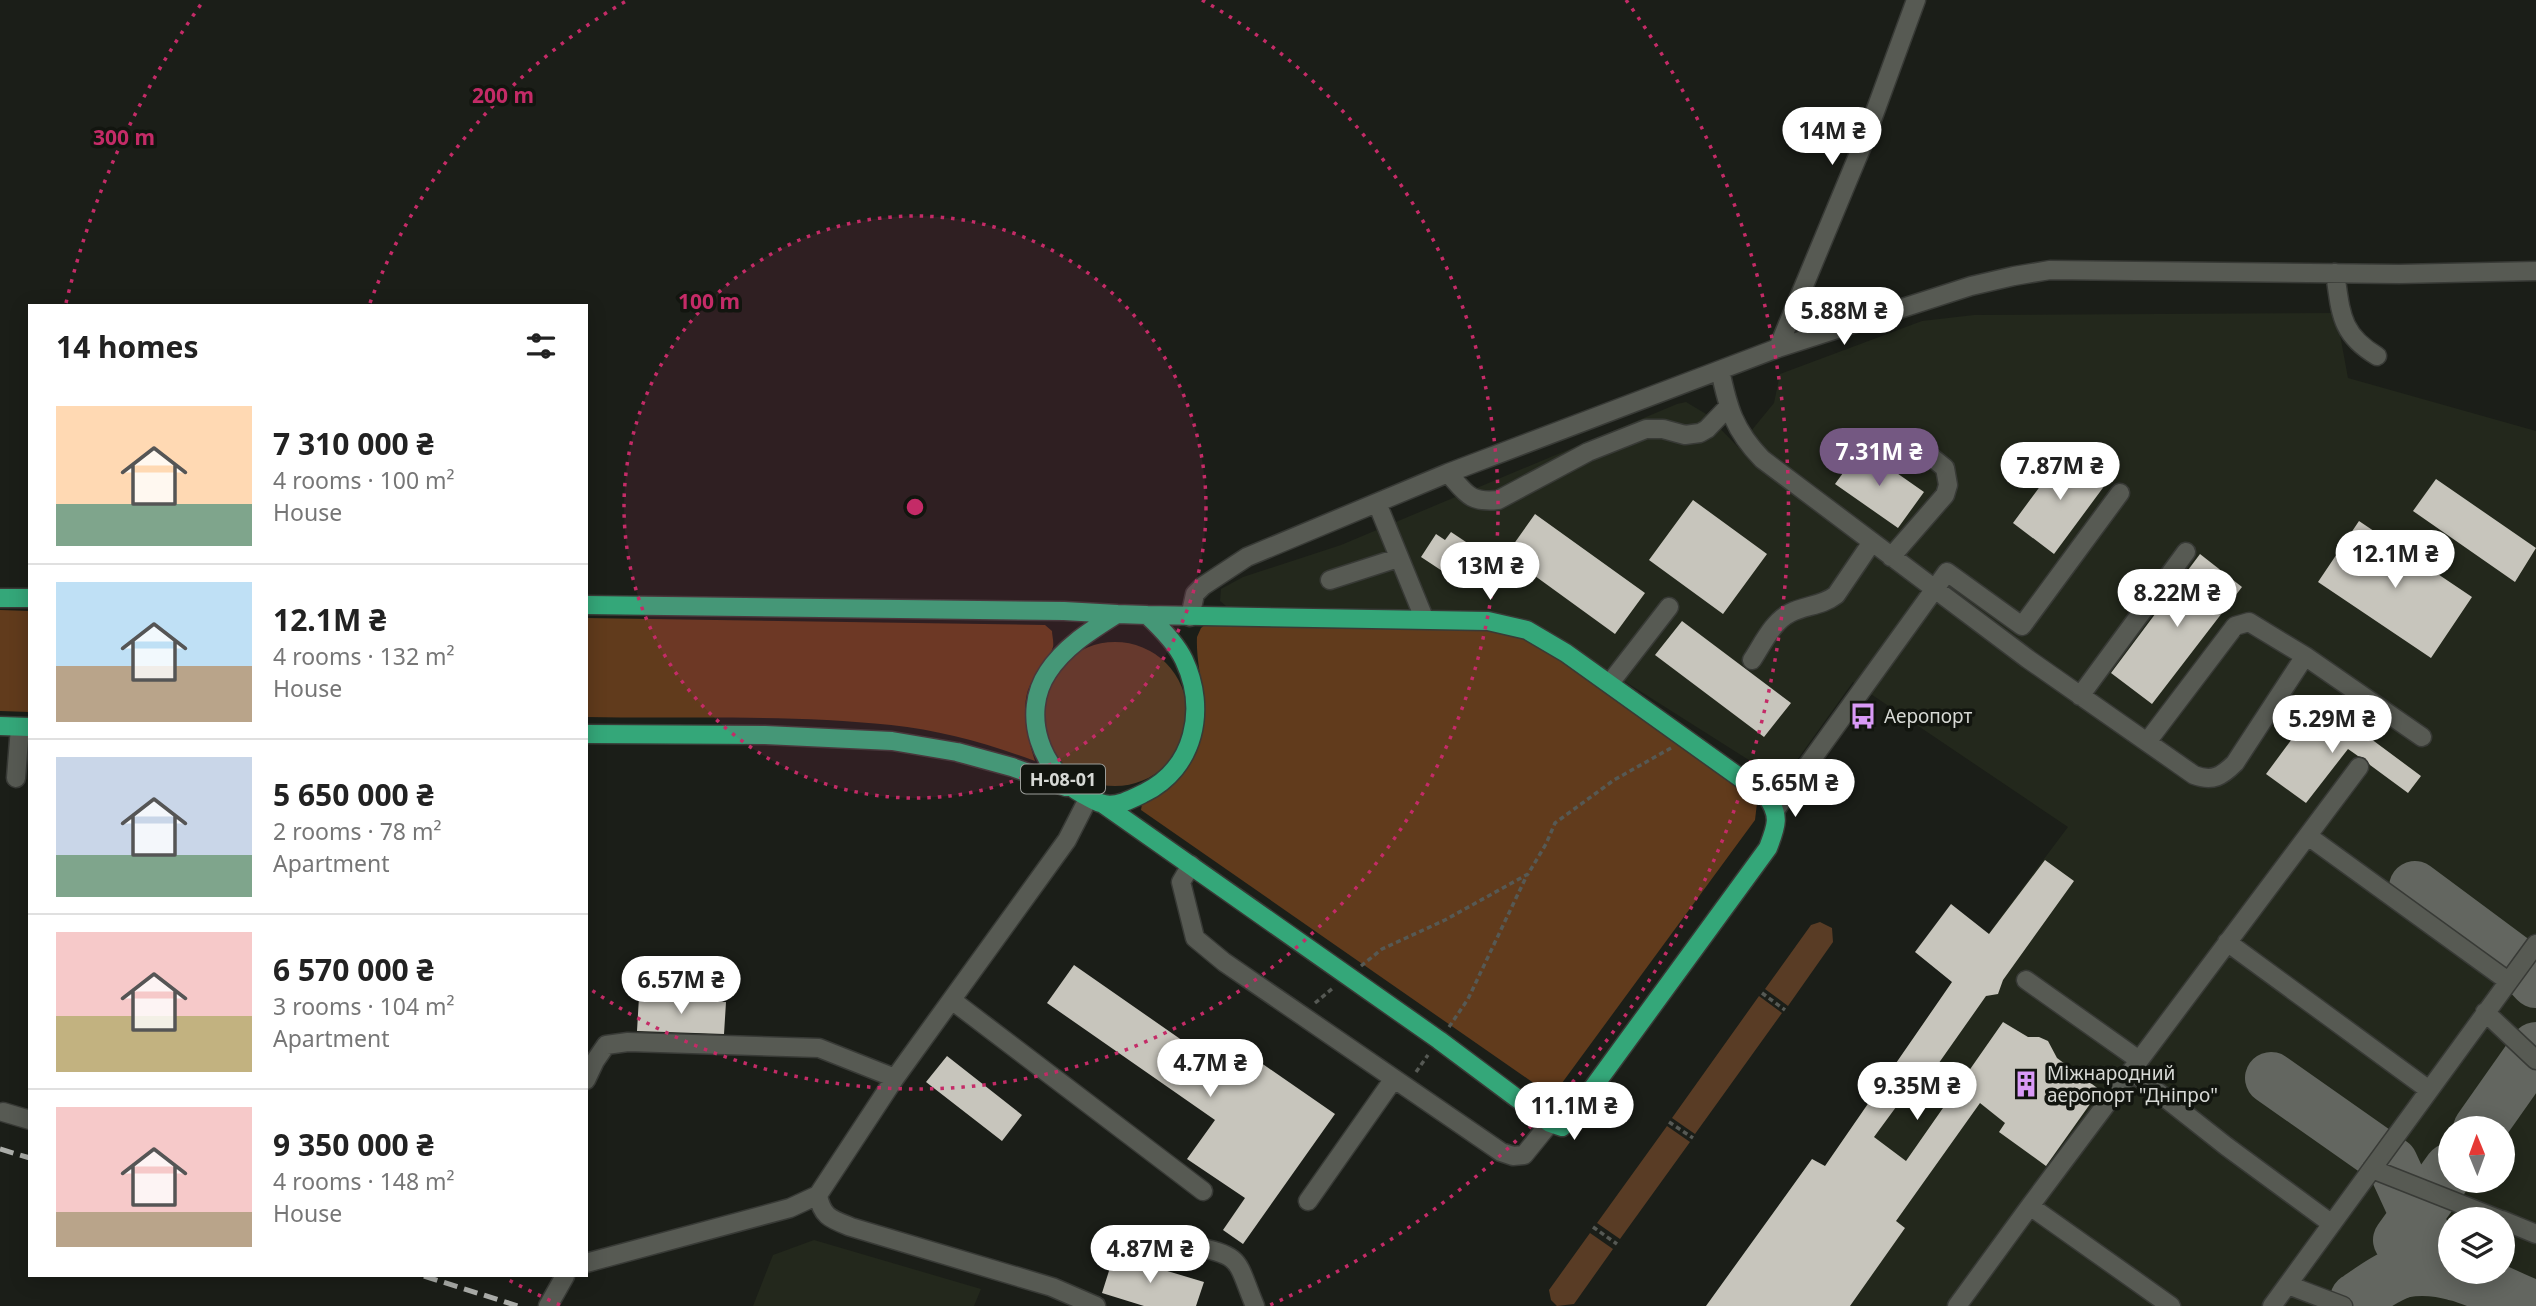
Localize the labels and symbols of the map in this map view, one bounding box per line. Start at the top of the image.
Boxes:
text: 200 m [472,81,534,109]
pin: 14M ₴ [1783,108,1881,167]
text: 300 m [93,123,155,151]
text: 100 m [678,287,740,315]
pin: 5.88M ₴ [1779,288,1909,347]
pin: 7.31M ₴ [1814,428,1944,488]
pin: 7.87M ₴ [1995,442,2125,502]
centre of rings [903,495,927,519]
pin: 12.1M ₴ [2330,530,2460,590]
pin: 13M ₴ [1441,542,1539,602]
pin: 8.22M ₴ [2112,570,2242,629]
pin: 5.29M ₴ [2267,696,2397,755]
bus stop icon: Аеропорт [1848,701,1878,731]
place label: Аеропорт [1884,703,1972,729]
pin: 5.65M ₴ [1730,760,1860,819]
road number: Н-08-01 [1021,764,1105,794]
pin: 6.57M ₴ [616,956,746,1016]
pin: 4.7M ₴ [1153,1040,1267,1099]
place label: Міжнародний аеропорт "Дніпро" [2047,1060,2218,1108]
pin: 9.35M ₴ [1852,1062,1982,1122]
building icon: Міжнародний аеропорт "Дніпро" [2011,1069,2041,1099]
pin: 11.1M ₴ [1509,1082,1639,1142]
north arrow [2438,1116,2515,1194]
pin: 4.87M ₴ [1085,1226,1215,1285]

